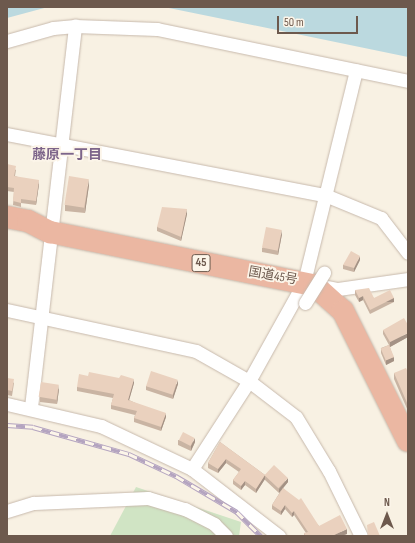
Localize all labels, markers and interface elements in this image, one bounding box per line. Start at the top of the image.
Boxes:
scale bar [279,8,360,34]
text: 50 m [284,15,304,30]
district label: 藤原一丁目 [32,147,102,163]
road number: 45 [191,253,211,273]
street label: 国道45号 [247,264,299,288]
north arrow [367,495,407,535]
text: N [384,496,390,509]

